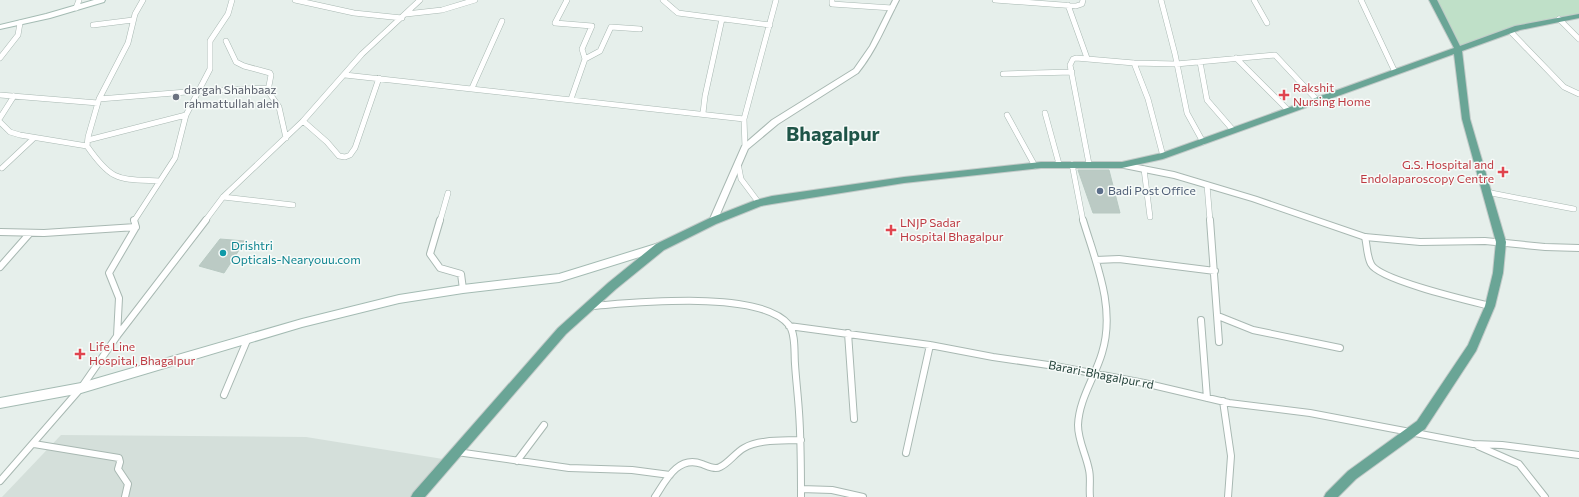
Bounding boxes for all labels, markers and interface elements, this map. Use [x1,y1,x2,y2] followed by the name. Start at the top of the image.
[1293,80,1371,108] place label: Rakshit Nursing Home
[184,82,279,110] place label: dargah Shahbaaz rahmattullah aleh
[1278,89,1290,101] marker: Rakshit Nursing Home
[171,92,181,102] marker: dargah Shahbaaz rahmattullah aleh
[786,121,880,145] district label: Bhagalpur
[1360,157,1494,185] place label: G.S. Hospital and Endolaparoscopy Centre
[1497,166,1509,178] marker: G.S. Hospital and Endolaparoscopy Centre
[1108,183,1196,197] place label: Badi Post Office
[1095,186,1105,196] marker: Badi Post Office
[900,215,1004,243] place label: LNJP Sadar Hospital Bhagalpur
[885,224,897,236] marker: LNJP Sadar Hospital Bhagalpur
[231,238,361,266] place label: Drishtri Opticals-Nearyouu.com
[218,248,228,258] marker: Drishtri Opticals-Nearyouu.com
[89,339,195,367] place label: Life Line Hospital, Bhagalpur
[74,348,86,360] marker: Life Line Hospital, Bhagalpur
[1047,357,1155,391] street label: Barari-Bhagalpur rd

